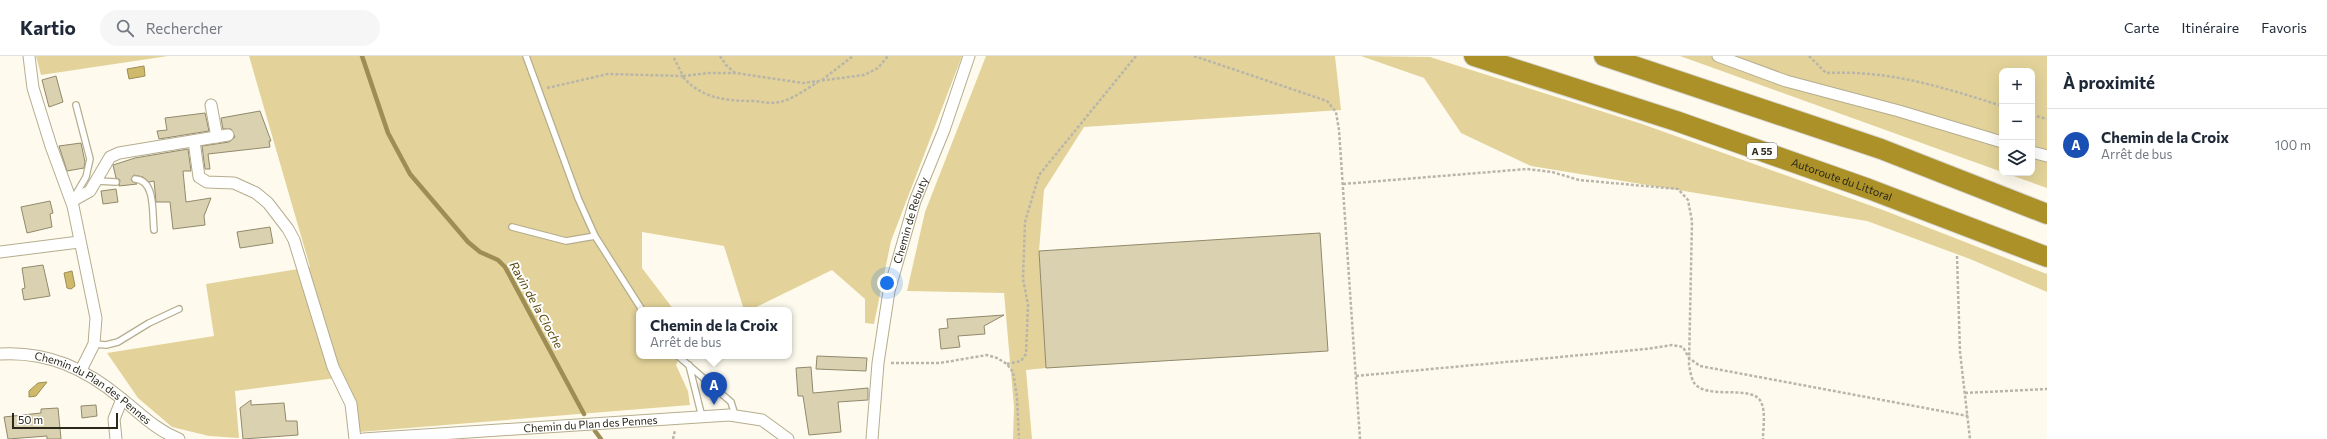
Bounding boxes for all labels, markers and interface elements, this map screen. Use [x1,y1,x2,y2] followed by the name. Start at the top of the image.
[100,10,380,46] search box
[20,16,76,39] text: Kartio
[114,17,136,39] icon: search
[146,19,223,37] text: Rechercher
[2124,19,2159,36] text: Carte
[2181,19,2239,36] text: Itinéraire
[2261,19,2307,36] text: Favoris
[1999,68,2035,176] map controls
[1999,68,2035,104] button: +
[2063,72,2155,93] text: À proximité
[1999,104,2035,140] button: −
[2101,128,2229,146] text: Chemin de la Croix
[2071,137,2081,153] text: A
[2275,137,2311,153] text: 100 m
[1999,140,2035,176] button: layers
[1747,143,1777,159] road number: A 55
[2101,146,2172,162] text: Arrêt de bus
[1790,155,1894,203] street label: Autoroute du Littoral
[890,174,930,265] street label: Chemin de Rebuty
[507,259,567,351] water label: Ravin de la Cloche
[877,273,897,293] your location
[636,307,792,359] popup
[650,316,778,334] text: Chemin de la Croix
[650,334,721,350] text: Arrêt de bus
[34,349,154,426] street label: Chemin du Plan des Pennes
[701,372,727,405] pin: A
[12,411,118,430] scale bar
[18,413,43,426] text: 50 m
[523,413,658,434] street label: Chemin du Plan des Pennes

